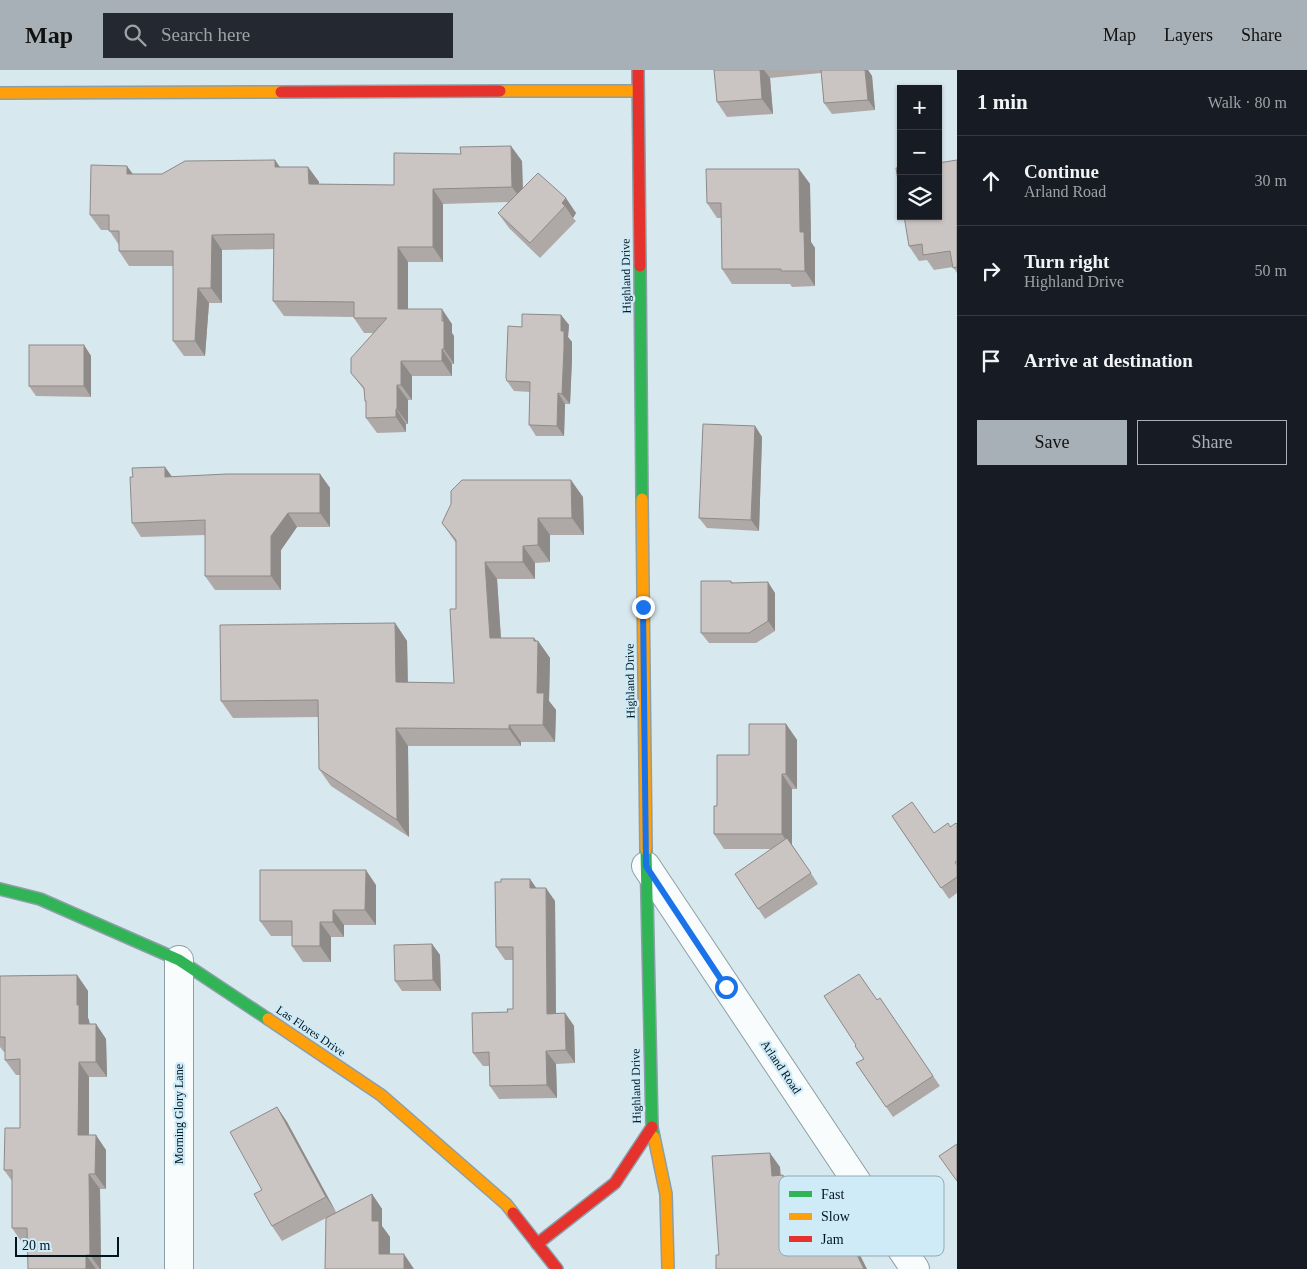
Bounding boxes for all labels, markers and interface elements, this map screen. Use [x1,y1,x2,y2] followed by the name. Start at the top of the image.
[103,13,453,58] search box
[121,21,149,49] icon: search
[25,22,73,48] text: Map
[161,24,250,45] text: Search here
[1103,25,1136,45] text: Map
[1164,25,1213,45] text: Layers
[1241,25,1282,45] text: Share
[897,85,942,220] map controls
[897,85,942,130] button: +
[977,90,1028,114] text: 1 min
[1208,94,1287,111] text: Walk · 80 m
[897,130,942,175] button: −
[1024,161,1099,182] text: Continue
[977,167,1005,195] icon: ahead
[1255,172,1287,189] text: 30 m
[897,175,942,220] button: layers
[1024,183,1106,200] text: Arland Road
[618,238,634,314] street label: Highland Drive
[1024,251,1109,272] text: Turn right
[977,257,1005,285] icon: right
[1255,262,1287,279] text: 50 m
[1024,273,1124,290] text: Highland Drive
[977,347,1005,375] icon: arrive
[1024,350,1193,371] text: Arrive at destination
[977,420,1127,465] button: Save
[1137,420,1287,465] button: Share
[632,596,655,619] route end
[622,643,638,719] street label: Highland Drive
[715,976,738,999] route start
[274,1003,348,1059] street label: Las Flores Drive
[758,1038,804,1096] street label: Arland Road
[628,1048,644,1124] street label: Highland Drive
[172,1064,186,1164] street label: Morning Glory Lane
[779,1176,944,1256] legend
[821,1187,844,1202] text: Fast
[821,1209,851,1224] text: Slow
[821,1232,844,1247] text: Jam
[15,1234,119,1257] scale bar
[22,1238,50,1253] text: 20 m

